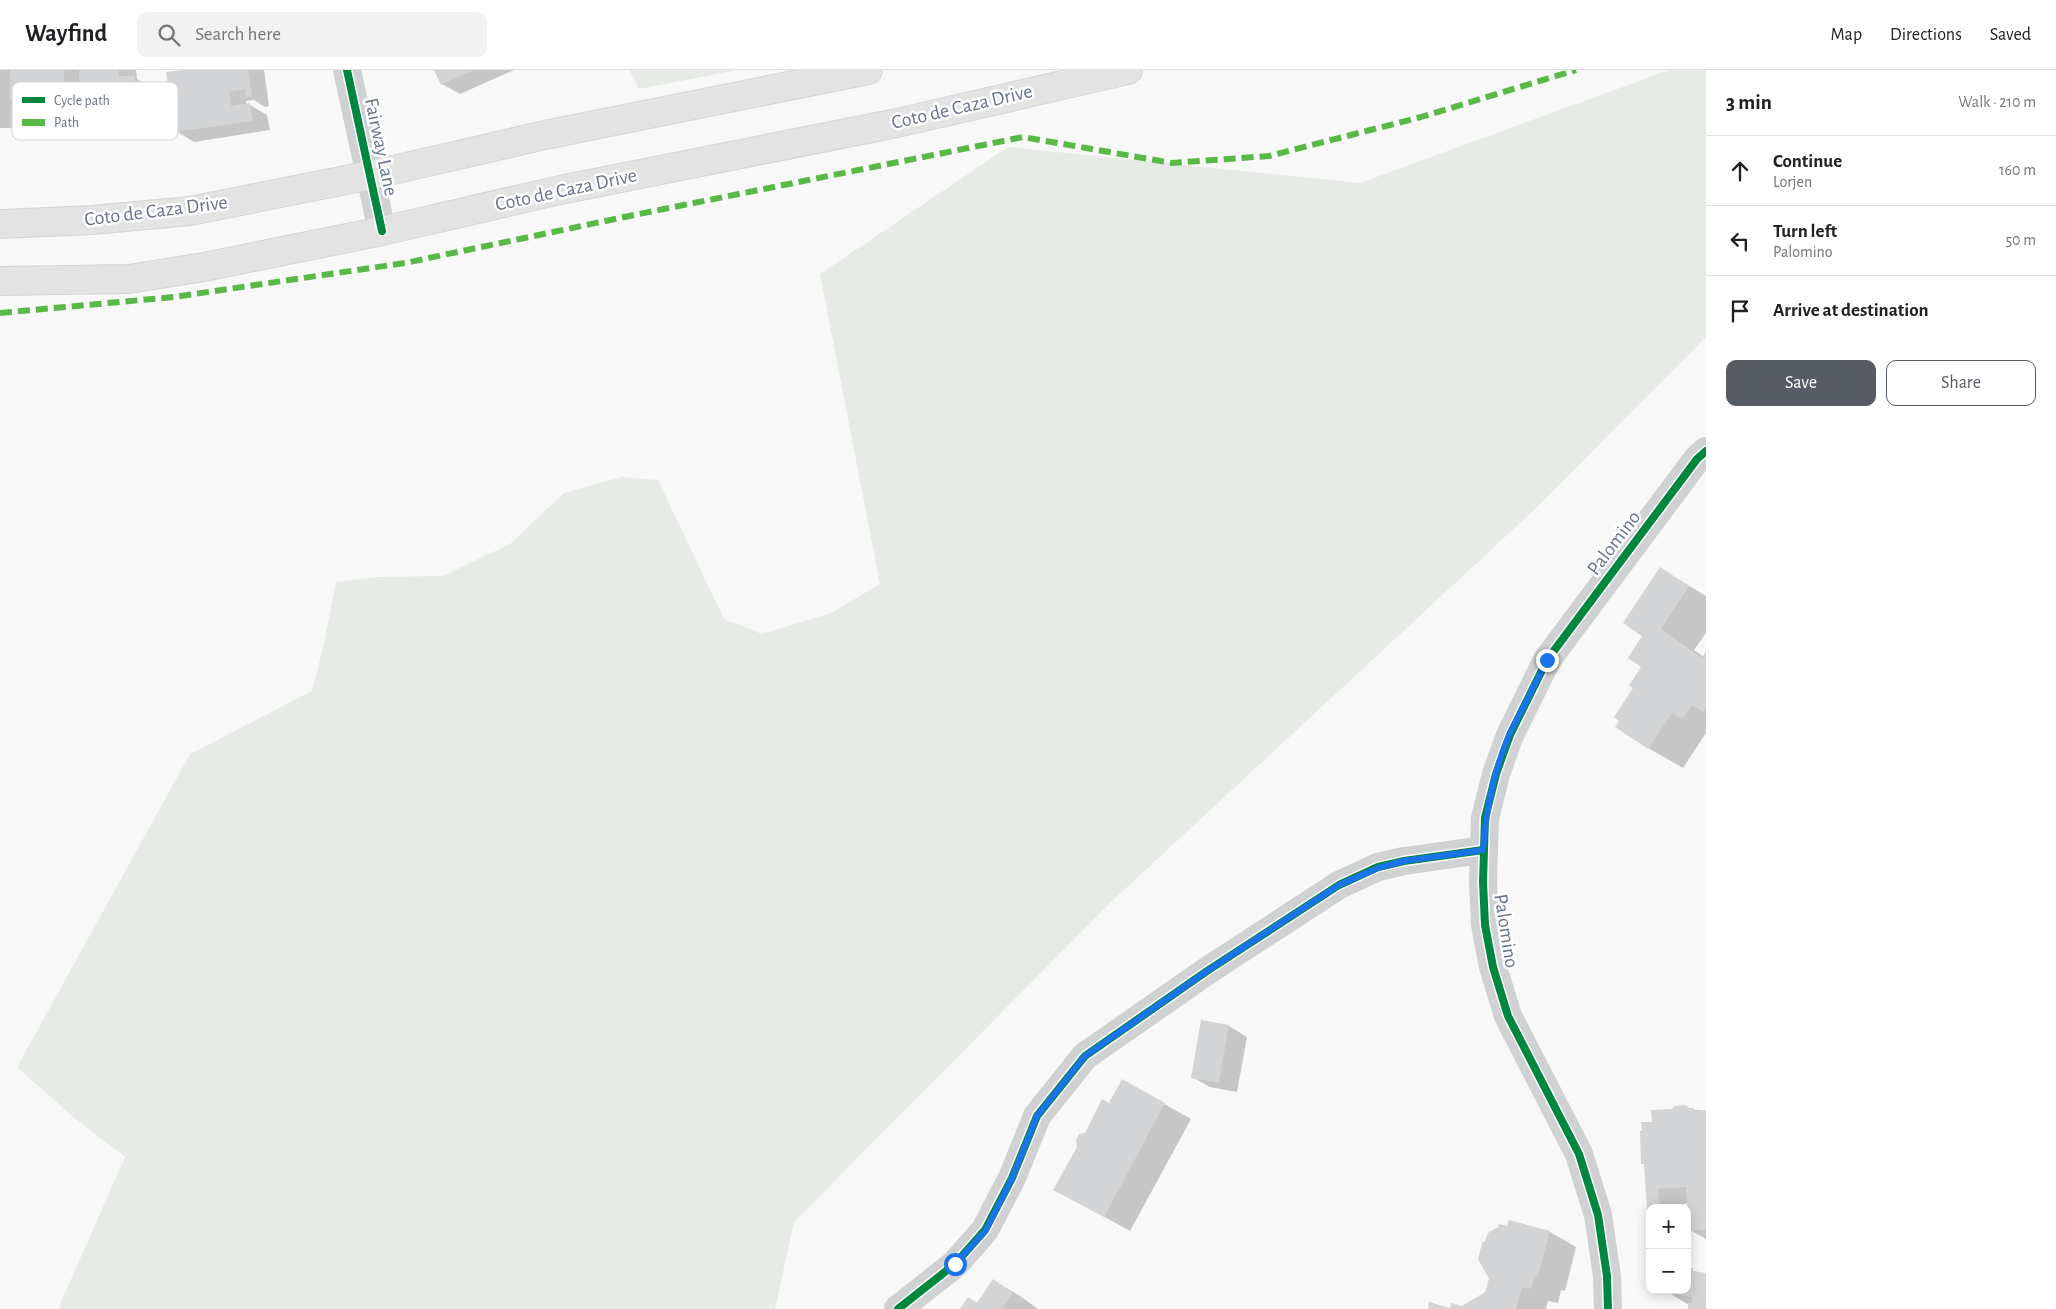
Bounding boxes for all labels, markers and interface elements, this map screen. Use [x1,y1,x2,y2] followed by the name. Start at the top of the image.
[137,12,487,57] search box
[155,21,183,49] icon: search
[25,22,107,46] text: Wayfind
[195,25,281,44] text: Search here
[1831,26,1862,44] text: Map
[1890,26,1962,44] text: Directions
[1990,26,2031,44] text: Saved
[890,81,1034,133] street label: Coto de Caza Drive
[12,82,178,140] legend
[1726,92,1772,113] text: 3 min
[54,94,110,108] text: Cycle path
[1958,94,2036,110] text: Walk · 210 m
[361,96,401,198] street label: Fairway Lane
[54,116,79,130] text: Path
[1773,152,1842,171] text: Continue
[1726,157,1754,185] icon: ahead
[1999,162,2036,178] text: 160 m
[494,165,638,215] street label: Coto de Caza Drive
[1773,174,1812,190] text: Lorjen
[83,192,229,230] street label: Coto de Caza Drive
[1773,222,1837,241] text: Turn left
[1726,227,1754,255] icon: left
[2005,232,2036,248] text: 50 m
[1773,244,1833,260] text: Palomino
[1726,297,1754,325] icon: arrive
[1773,301,1929,320] text: Arrive at destination
[1726,360,1876,406] button: Save
[1886,360,2036,406] button: Share
[1584,507,1644,579] street label: Palomino
[1536,649,1559,672] route end
[1490,893,1522,969] street label: Palomino
[1646,1204,1691,1294] map controls
[1646,1204,1691,1249] button: +
[1646,1249,1691,1294] button: −
[944,1253,967,1276] route start

